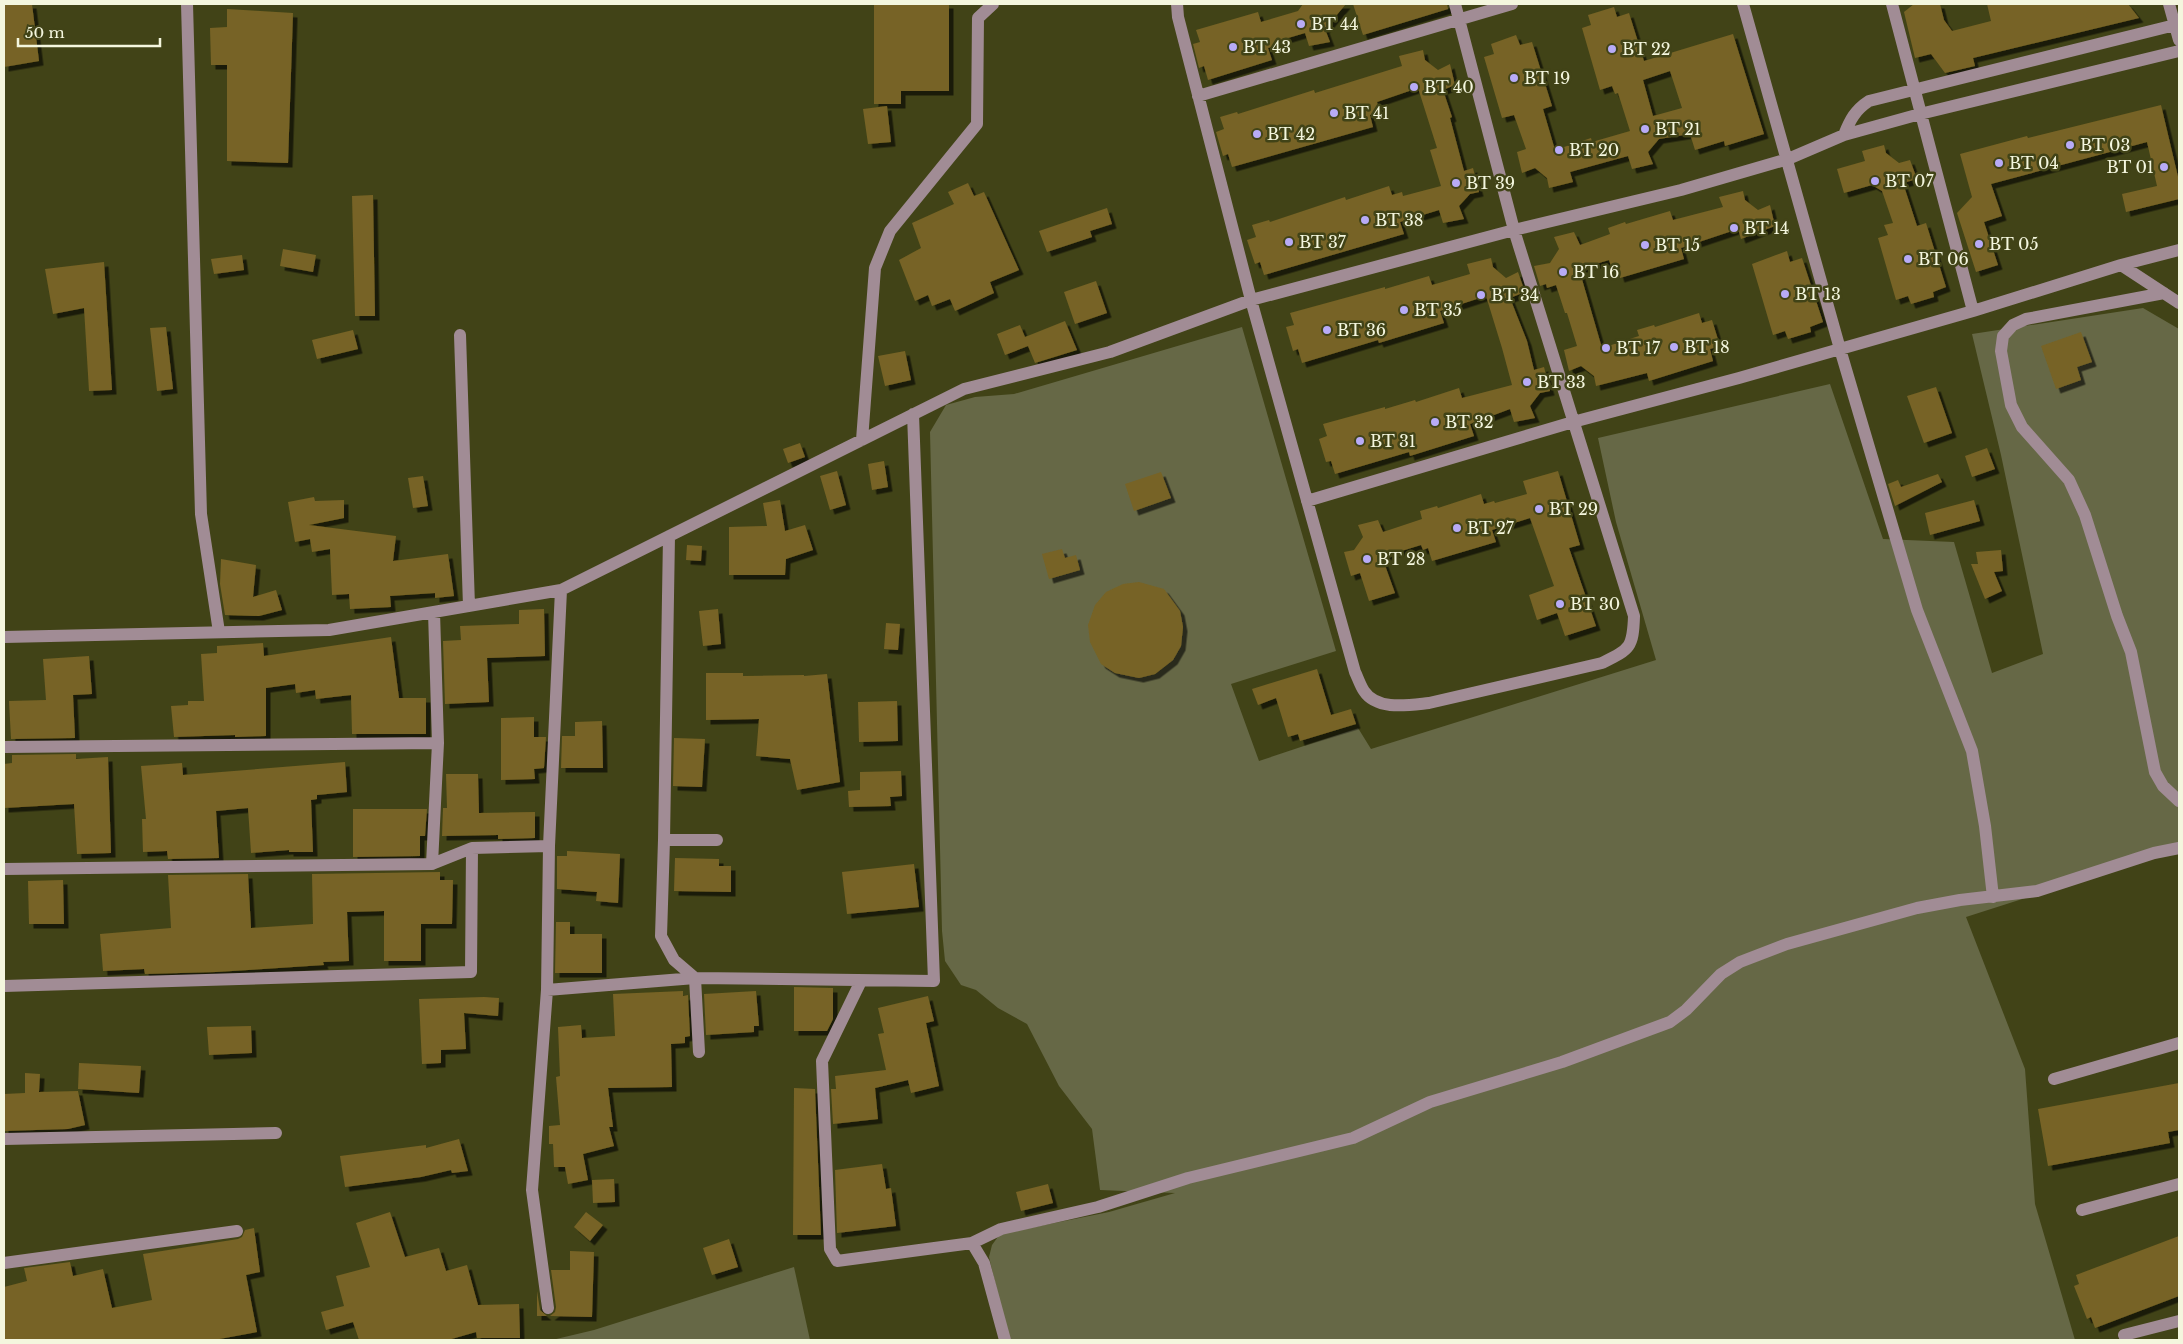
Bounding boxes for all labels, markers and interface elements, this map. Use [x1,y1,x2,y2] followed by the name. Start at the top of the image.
[1311,14,1359,34] place label: BT 44
[18,15,160,47] scale bar
[1295,18,1307,30] marker: BT 44
[25,23,65,42] text: 50 m
[1243,37,1291,57] place label: BT 43
[1622,39,1671,59] place label: BT 22
[1227,41,1239,53] marker: BT 43
[1606,43,1618,55] marker: BT 22
[1524,68,1570,88] place label: BT 19
[1508,72,1520,84] marker: BT 19
[1424,77,1474,97] place label: BT 40
[1408,81,1420,93] marker: BT 40
[1344,103,1389,123] place label: BT 41
[1328,107,1340,119] marker: BT 41
[1655,119,1701,139] place label: BT 21
[1639,123,1651,135] marker: BT 21
[1267,124,1315,144] place label: BT 42
[1251,128,1263,140] marker: BT 42
[2080,135,2130,155] place label: BT 03
[2064,139,2076,151] marker: BT 03
[1569,140,1619,160] place label: BT 20
[1553,144,1565,156] marker: BT 20
[2009,153,2059,173] place label: BT 04
[1993,157,2005,169] marker: BT 04
[2106,157,2154,177] place label: BT 01
[2158,161,2170,173] marker: BT 01
[1885,171,1934,191] place label: BT 07
[1466,173,1515,193] place label: BT 39
[1869,175,1881,187] marker: BT 07
[1450,177,1462,189] marker: BT 39
[1375,210,1424,230] place label: BT 38
[1359,214,1371,226] marker: BT 38
[1744,218,1789,238] place label: BT 14
[1728,222,1740,234] marker: BT 14
[1299,232,1347,252] place label: BT 37
[1989,234,2039,254] place label: BT 05
[1655,235,1700,255] place label: BT 15
[1283,236,1295,248] marker: BT 37
[1973,238,1985,250] marker: BT 05
[1639,239,1651,251] marker: BT 15
[1918,249,1969,269] place label: BT 06
[1902,253,1914,265] marker: BT 06
[1573,262,1619,282] place label: BT 16
[1557,266,1569,278] marker: BT 16
[1795,284,1841,304] place label: BT 13
[1491,285,1539,305] place label: BT 34
[1779,288,1791,300] marker: BT 13
[1475,289,1487,301] marker: BT 34
[1414,300,1462,320] place label: BT 35
[1398,304,1410,316] marker: BT 35
[1337,320,1386,340] place label: BT 36
[1321,324,1333,336] marker: BT 36
[1684,337,1730,357] place label: BT 18
[1616,338,1661,358] place label: BT 17
[1668,341,1680,353] marker: BT 18
[1600,342,1612,354] marker: BT 17
[1537,372,1586,392] place label: BT 33
[1521,376,1533,388] marker: BT 33
[1445,412,1494,432] place label: BT 32
[1429,416,1441,428] marker: BT 32
[1370,431,1416,451] place label: BT 31
[1354,435,1366,447] marker: BT 31
[1549,499,1598,519] place label: BT 29
[1533,503,1545,515] marker: BT 29
[1467,518,1515,538] place label: BT 27
[1451,522,1463,534] marker: BT 27
[1377,549,1426,569] place label: BT 28
[1361,553,1373,565] marker: BT 28
[1570,594,1620,614] place label: BT 30
[1554,598,1566,610] marker: BT 30

